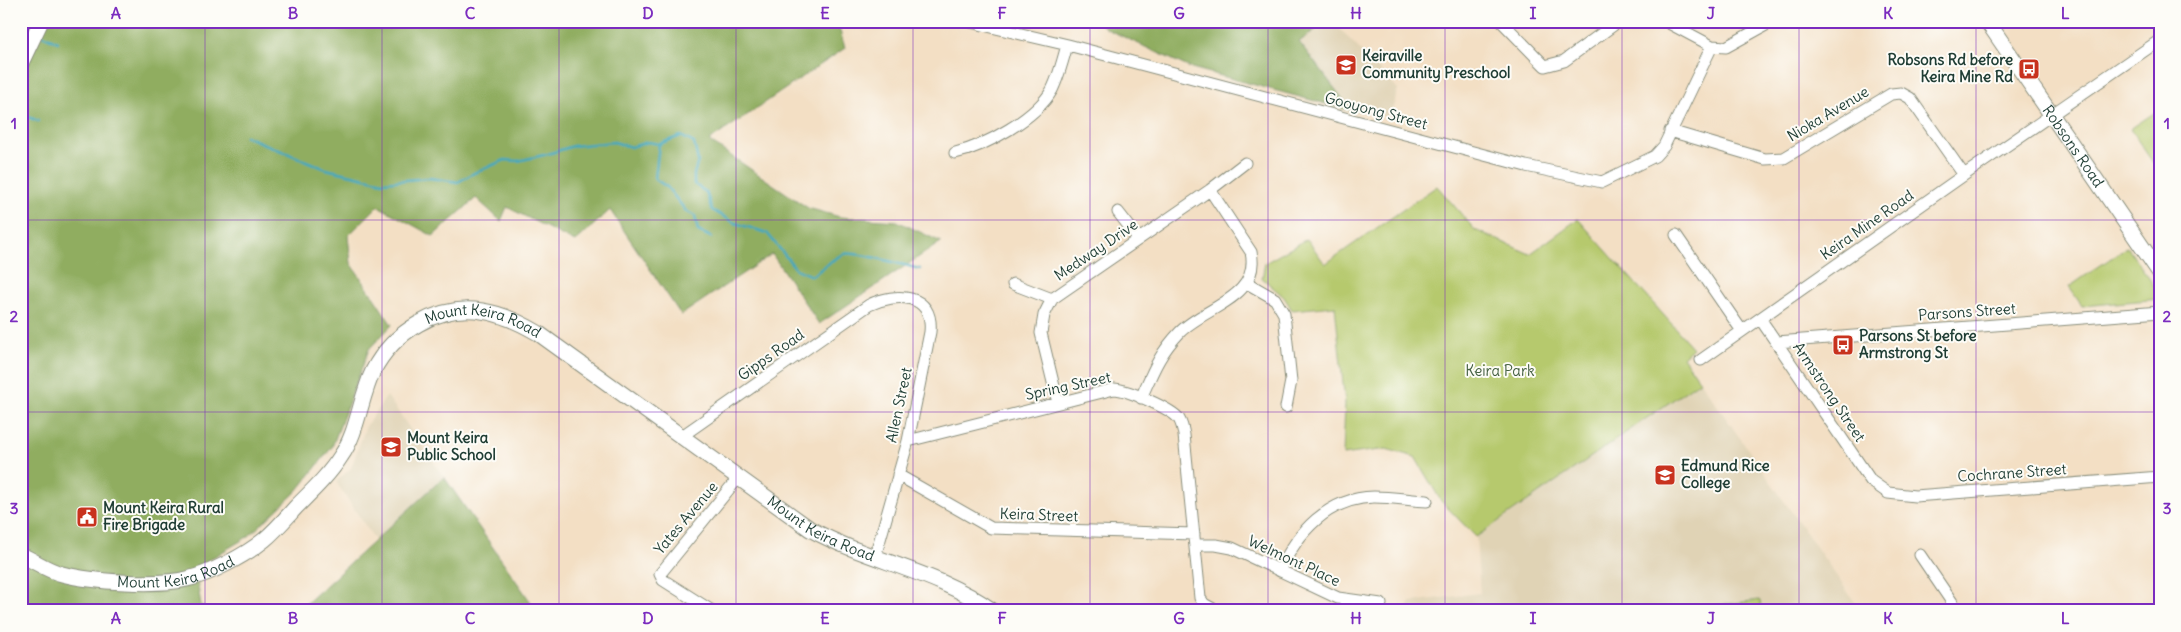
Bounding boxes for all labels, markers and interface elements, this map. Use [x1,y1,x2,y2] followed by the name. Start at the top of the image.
[111,3,121,23] text: A
[288,3,299,23] text: B
[465,3,476,23] text: C
[642,3,654,23] text: D
[820,3,830,23] text: E
[997,3,1007,23] text: F
[1173,3,1185,23] text: G
[1350,3,1362,23] text: H
[1530,3,1537,23] text: I
[1707,3,1716,23] text: J
[1883,3,1893,23] text: K
[2061,3,2070,23] text: L
[1362,46,1510,83] place label: Keiraville Community Preschool
[1887,50,2013,86] place label: Robsons Rd before Keira Mine Rd
[1334,53,1358,77] school or university icon: Keiraville Community Preschool
[2017,57,2041,81] bus stop icon: Robsons Rd before Keira Mine Rd
[1783,82,1872,145] street label: Nioka Avenue
[1323,88,1429,133] street label: Gooyong Street
[2039,101,2108,191] street label: Robsons Road
[11,113,17,133] text: 1
[2164,113,2170,133] text: 1
[1816,185,1917,264] street label: Keira Mine Road
[1050,215,1141,285] street label: Medway Drive
[1918,299,2016,324] street label: Parsons Street
[422,300,545,342] street label: Mount Keira Road
[10,306,19,326] text: 2
[2163,306,2172,326] text: 2
[734,325,808,384] street label: Gipps Road
[1859,326,1977,363] place label: Parsons St before Armstrong St
[1831,333,1855,357] bus stop icon: Parsons St before Armstrong St
[1789,338,1870,445] street label: Armstrong Street
[1465,361,1535,380] park label: Keira Park
[881,365,916,444] street label: Allen Street
[1023,367,1112,404] street label: Spring Street
[407,428,496,464] place label: Mount Keira Public School
[379,435,403,459] school or university icon: Mount Keira Public School
[1681,456,1770,493] place label: Edmund Rice College
[1957,459,2067,486] street label: Cochrane Street
[1653,463,1677,487] school or university icon: Edmund Rice College
[650,477,722,558] street label: Yates Avenue
[764,491,877,565] street label: Mount Keira Road
[9,498,19,518] text: 3
[103,498,224,535] place label: Mount Keira Rural Fire Brigade
[2162,498,2172,518] text: 3
[999,504,1079,525] street label: Keira Street
[75,505,99,529] public building icon: Mount Keira Rural Fire Brigade
[1245,531,1343,590] street label: Welmont Place
[117,551,238,592] street label: Mount Keira Road
[111,608,121,628] text: A
[288,608,299,628] text: B
[465,608,476,628] text: C
[642,608,654,628] text: D
[820,608,830,628] text: E
[997,608,1007,628] text: F
[1173,608,1185,628] text: G
[1350,608,1362,628] text: H
[1530,608,1537,628] text: I
[1707,608,1716,628] text: J
[1883,608,1893,628] text: K
[2061,608,2070,628] text: L

